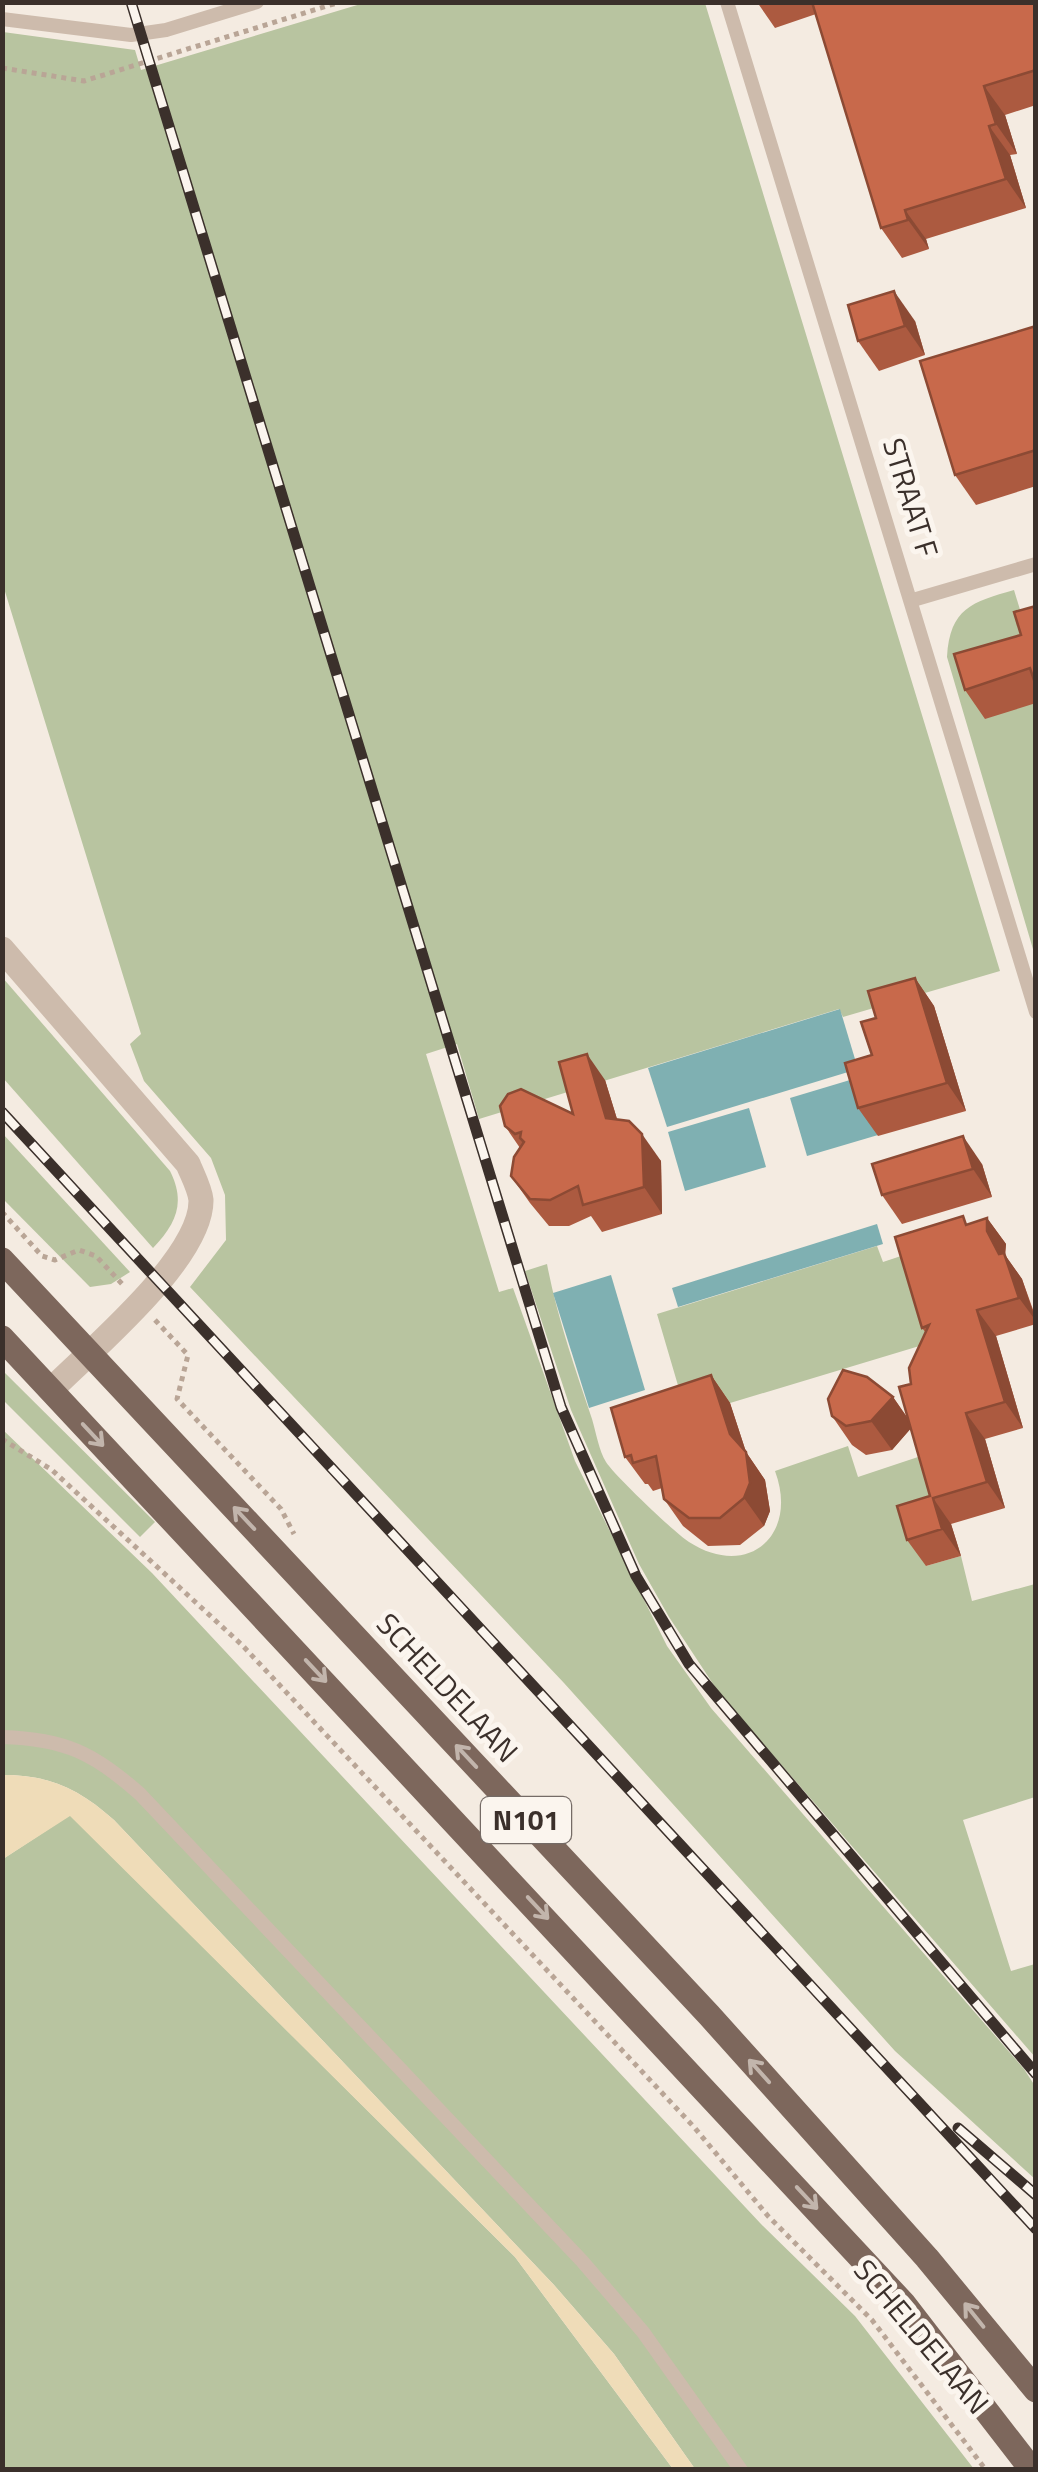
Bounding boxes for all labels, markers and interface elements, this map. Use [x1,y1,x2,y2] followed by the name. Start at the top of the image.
[871,432,951,563] street label: STRAAT F
[81,1422,105,1446] one-way arrow
[232,1507,256,1531] one-way arrow
[366,1602,529,1773] street label: SCHELDELAAN
[304,1659,328,1683] one-way arrow
[455,1744,478,1769] one-way arrow
[481,1797,571,1843] road number: N101
[526,1896,550,1920] one-way arrow
[748,2059,771,2084] one-way arrow
[795,2185,818,2210] one-way arrow
[843,2249,1000,2424] street label: SCHELDELAAN
[963,2302,985,2328] one-way arrow

